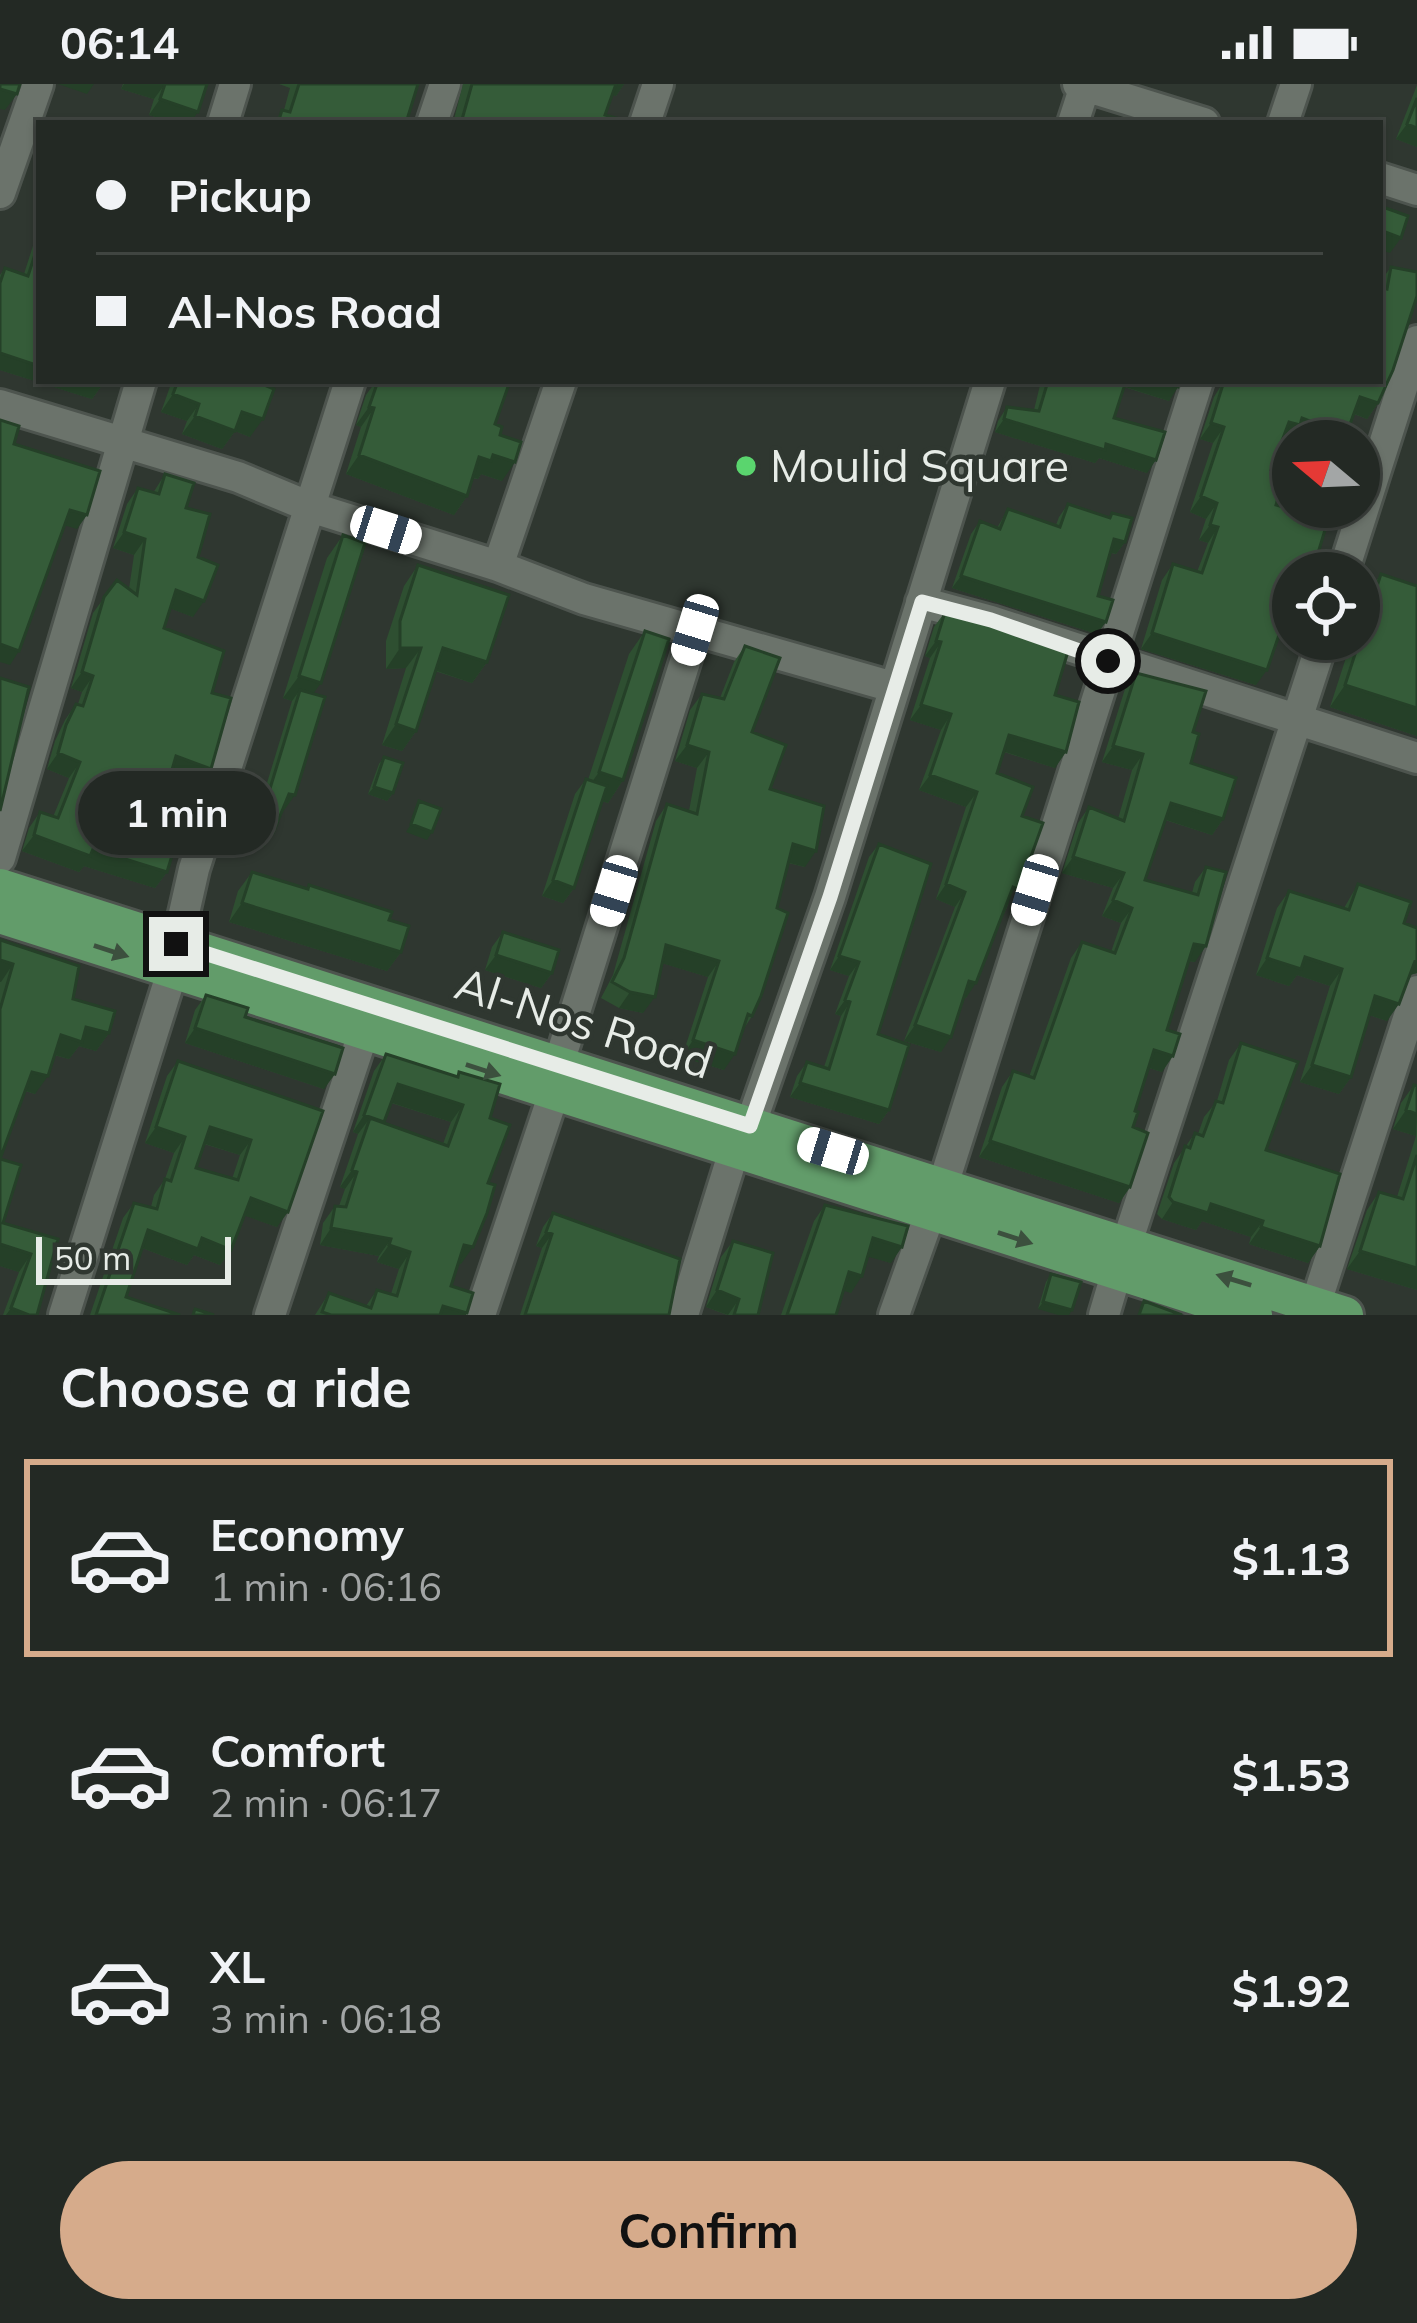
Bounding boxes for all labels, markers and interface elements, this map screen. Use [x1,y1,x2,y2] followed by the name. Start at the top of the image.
[60,14,179,70] text: 06:14
[168,167,312,223] text: Pickup
[168,283,442,339] text: Al-Nos Road
[1272,420,1380,528] north arrow
[1272,420,1380,660] map controls
[770,437,1069,493] place label: Moulid Square
[733,453,759,479] marker: Moulid Square
[346,502,426,558] car
[1272,552,1380,660] button: locate
[667,590,723,670] car
[1081,634,1135,688] route start
[77,770,275,854] callout: 1 min
[126,788,228,837] text: 1 min
[1007,850,1063,930] car
[586,851,642,931] car
[149,917,203,971] route end
[93,943,130,962] one-way arrow
[449,954,720,1090] street label: Al-Nos Road
[465,1062,501,1080] one-way arrow
[793,1123,873,1179] car
[997,1230,1034,1249] one-way arrow
[36,1231,231,1284] scale bar
[54,1237,131,1278] text: 50 m
[1215,1270,1252,1288] one-way arrow
[60,1353,412,1421] text: Choose a ride
[66,1504,174,1612] icon: car
[210,1506,404,1562] text: Economy
[1232,1530,1351,1586] text: $1.13
[210,1562,442,1611] text: 1 min · 06:16
[66,1720,174,1828] icon: car
[210,1722,385,1778] text: Comfort
[1232,1746,1351,1802] text: $1.53
[210,1778,442,1827] text: 2 min · 06:17
[66,1936,174,2044] icon: car
[210,1938,265,1994] text: XL
[1232,1962,1351,2018] text: $1.92
[210,1994,442,2043] text: 3 min · 06:18
[60,2161,1357,2299] button: Confirm

